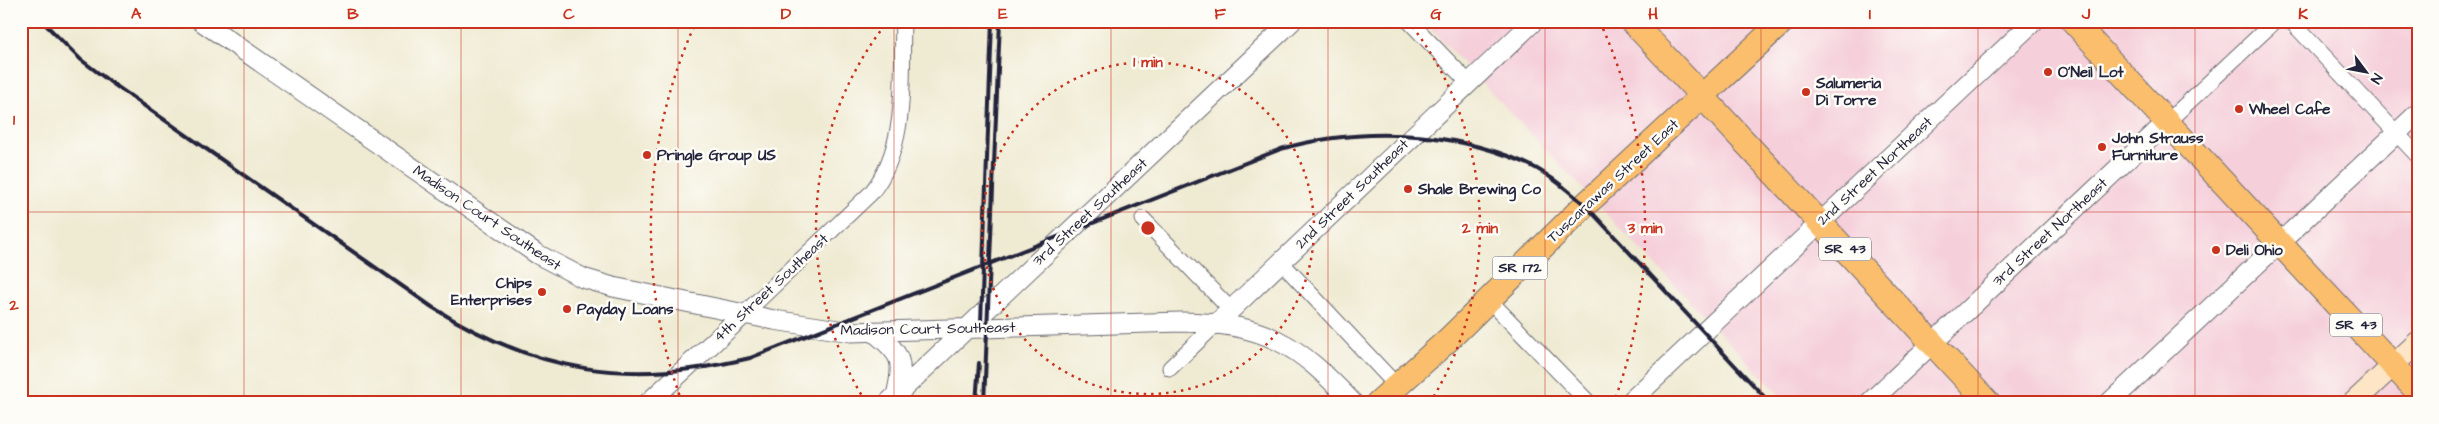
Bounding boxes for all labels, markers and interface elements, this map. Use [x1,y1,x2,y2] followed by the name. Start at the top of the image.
[131,3,142,25] text: A
[347,3,359,25] text: B
[563,3,575,25] text: C
[781,3,792,25] text: D
[998,3,1008,25] text: E
[1214,3,1226,25] text: F
[1430,3,1442,25] text: G
[1648,3,1658,25] text: H
[1869,3,1871,25] text: I
[2081,3,2091,25] text: J
[2298,3,2308,25] text: K
[2342,48,2392,98] north arrow
[1133,52,1163,73] text: 1 min
[2058,62,2124,83] place label: O'Neil Lot
[2042,66,2054,78] marker: O'Neil Lot
[2365,69,2387,88] text: N
[1815,73,1882,111] place label: Salumeria Di Torre
[1800,86,1812,98] marker: Salumeria Di Torre
[2248,99,2330,120] place label: Wheel Cafe
[2233,103,2245,115] marker: Wheel Cafe
[13,109,16,131] text: 1
[1813,112,1937,230] street label: 2nd Street Northeast
[1543,114,1683,248] street label: Tuscarawas Street East
[2111,128,2204,166] place label: John Strauss Furniture
[1291,134,1413,254] street label: 2nd Street Southeast
[2096,141,2108,153] marker: John Strauss Furniture
[657,145,776,168] place label: Pringle Group US
[641,149,653,161] marker: Pringle Group US
[1028,153,1152,271] street label: 3rd Street Southeast
[409,160,565,276] street label: Madison Court Southeast
[1988,173,2112,291] street label: 3rd Street Northeast
[1417,179,1541,202] place label: Shale Brewing Co
[1402,183,1414,195] marker: Shale Brewing Co
[1461,218,1499,239] text: 2 min
[1626,218,1663,239] text: 3 min
[1139,219,1157,237] centre of rings
[709,229,833,347] street label: 4th Street Southeast
[1819,238,1871,260] road number: SR 43
[2226,240,2283,261] place label: Deli Ohio
[2210,244,2222,256] marker: Deli Ohio
[1492,256,1548,280] road number: SR 172
[451,273,532,311] place label: Chips Enterprises
[536,286,548,298] marker: Chips Enterprises
[8,294,19,316] text: 2
[577,299,674,321] place label: Payday Loans
[561,303,573,315] marker: Payday Loans
[2330,314,2382,336] road number: SR 43
[840,317,1016,341] street label: Madison Court Southeast

